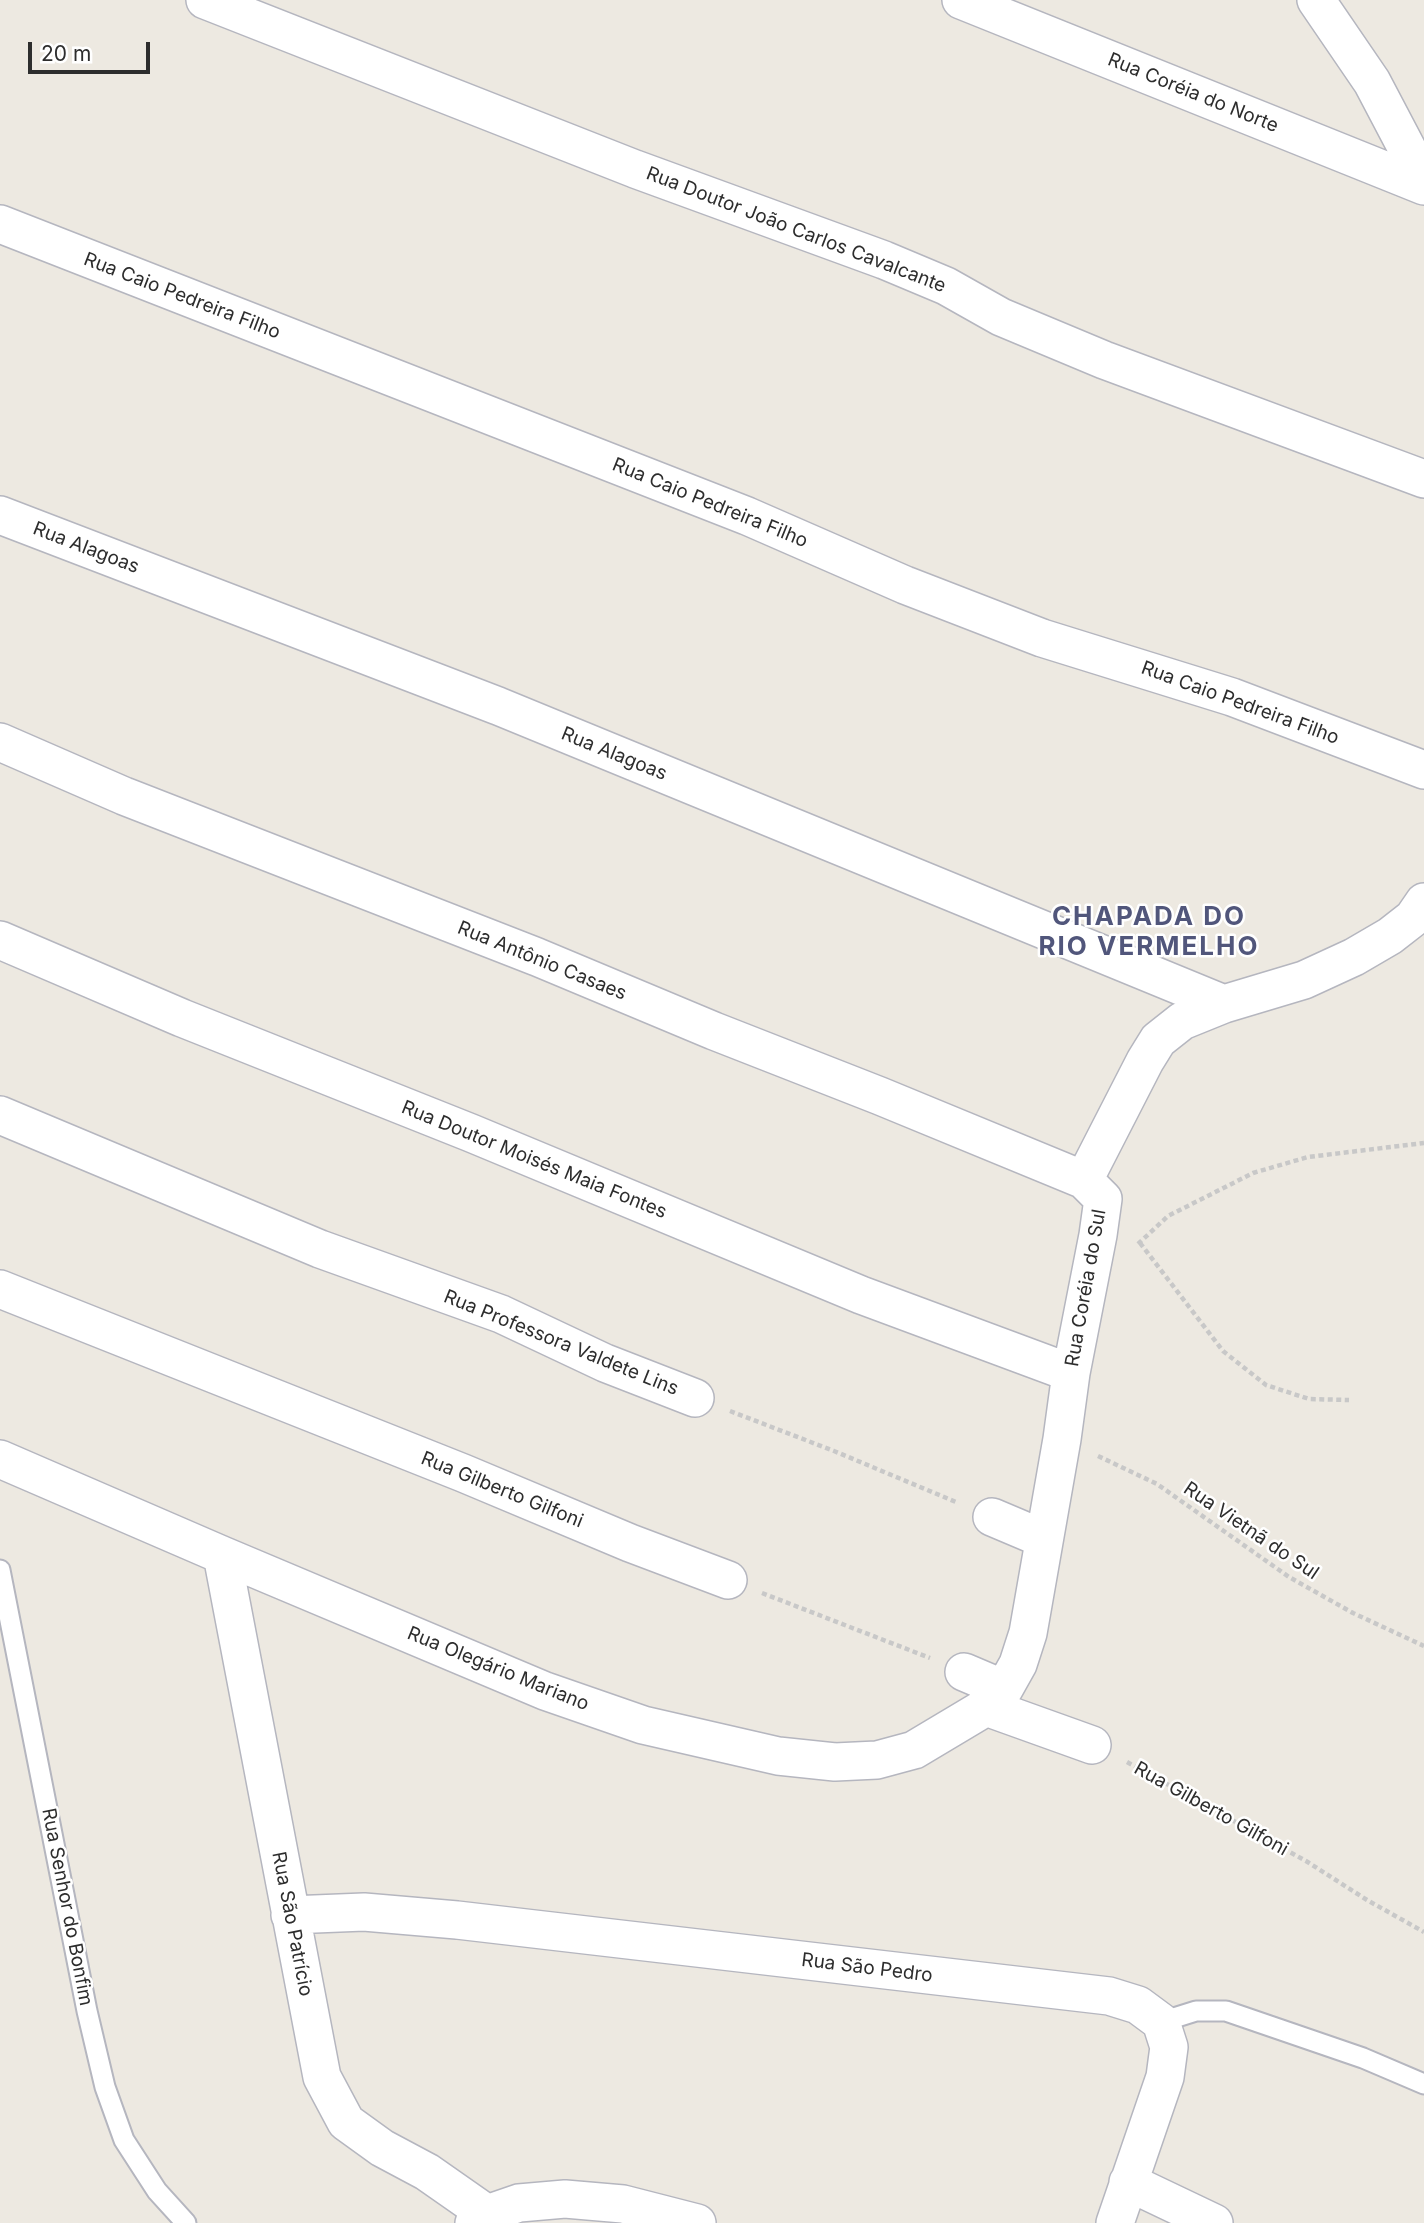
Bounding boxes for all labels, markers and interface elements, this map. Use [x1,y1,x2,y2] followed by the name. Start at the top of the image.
[32,28,154,72] scale bar
[41,41,91,66] text: 20 m
[1104,48,1282,138] street label: Rua Coréia do Norte
[643,162,949,298] street label: Rua Doutor João Carlos Cavalcante
[80,248,284,344] street label: Rua Caio Pedreira Filho
[609,453,811,553] street label: Rua Caio Pedreira Filho
[30,517,142,579] street label: Rua Alagoas
[1138,657,1342,749] street label: Rua Caio Pedreira Filho
[558,722,670,786] street label: Rua Alagoas
[1040,901,1258,962] district label: CHAPADA DO RIO VERMELHO
[454,917,630,1005] street label: Rua Antônio Casaes
[398,1096,670,1224] street label: Rua Doutor Moisés Maia Fontes
[1061,1207,1111,1369] street label: Rua Coréia do Sul
[440,1285,682,1401] street label: Rua Professora Valdete Lins
[418,1447,586,1533] street label: Rua Gilberto Gilfoni
[1179,1477,1323,1585] street label: Rua Vietnã do Sul
[404,1622,592,1716] street label: Rua Olegário Mariano
[1130,1757,1292,1861] street label: Rua Gilberto Gilfoni
[37,1806,97,2008] street label: Rua Senhor do Bonfim
[267,1850,317,1998] street label: Rua São Patrício
[800,1949,934,1987] street label: Rua São Pedro

